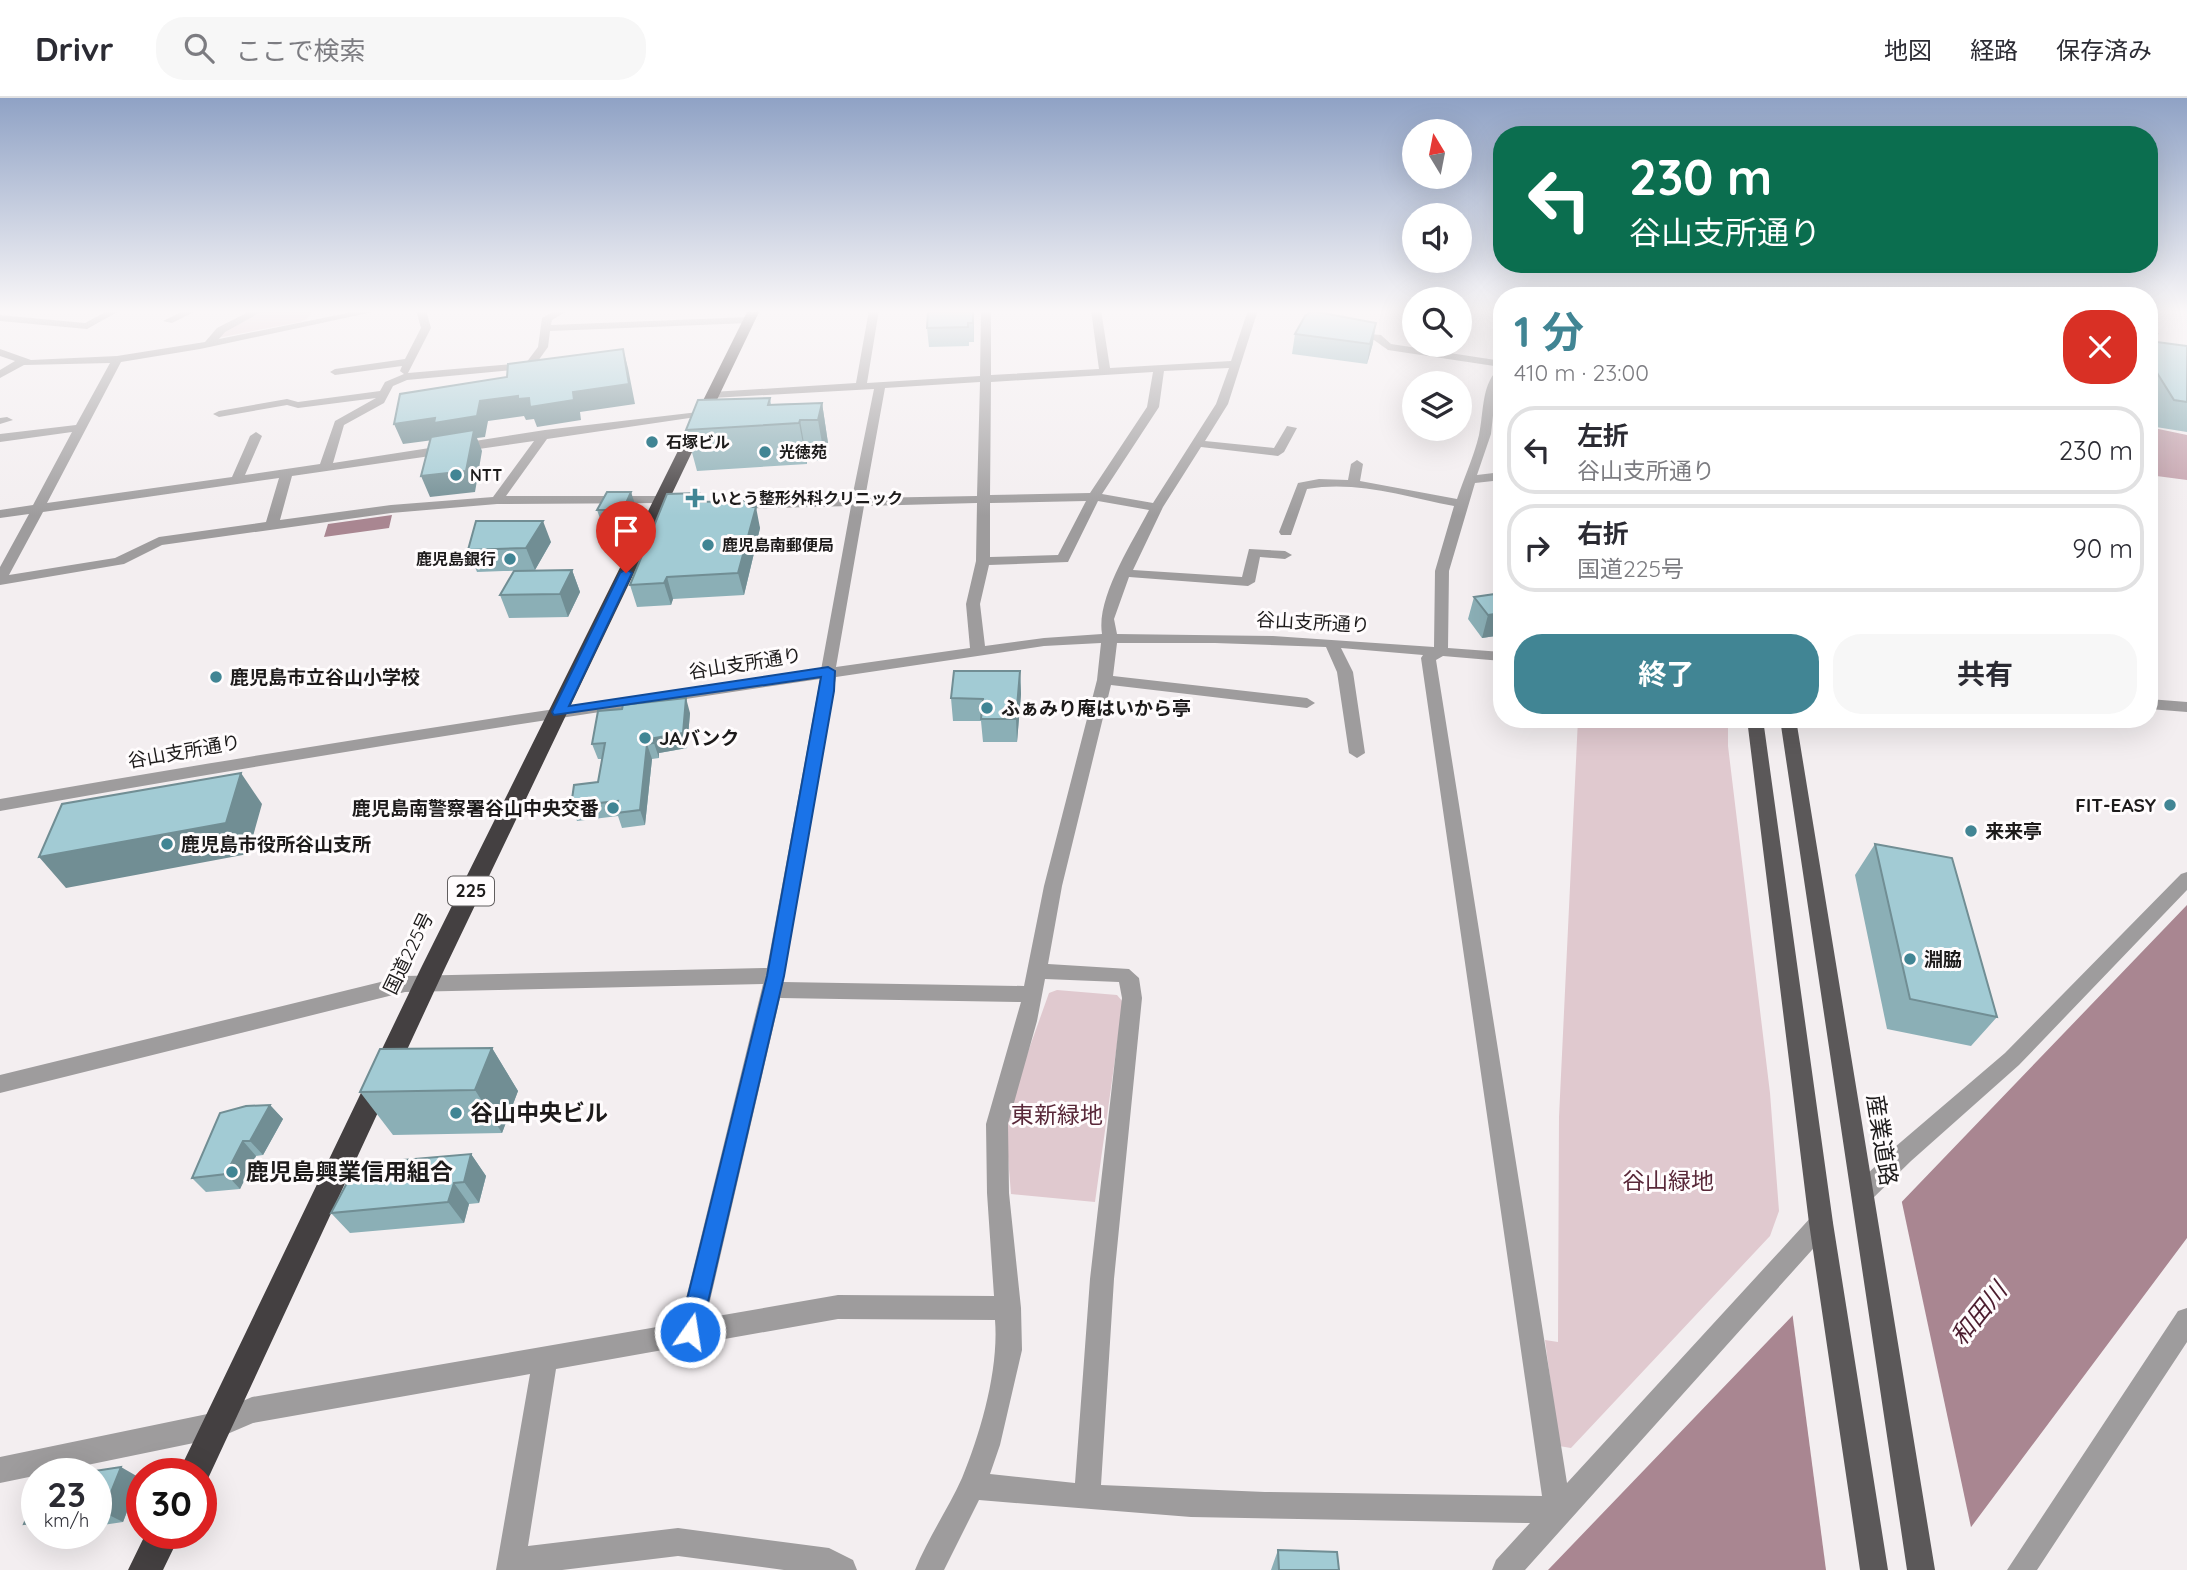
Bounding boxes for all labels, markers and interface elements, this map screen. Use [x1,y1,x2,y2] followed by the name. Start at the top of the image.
[156,17,646,80] search box
[35,28,114,69] text: Drivr
[180,29,218,67] icon: search
[236,34,366,67] text: ここで検索
[1884,35,1932,65] text: 地図
[1970,35,2018,65] text: 経路
[2056,35,2152,65] text: 保存済み
[1402,119,1472,189] north arrow
[1402,119,1472,441] map controls
[1629,146,1772,207] text: 230 m
[1514,154,1605,245] icon: left
[1402,203,1472,273] button: sound
[1629,212,1821,252] text: 谷山支所通り
[1402,287,1472,357] button: search
[1514,305,1584,358] text: 1 分
[2063,310,2137,384] button: close
[1514,358,1649,387] text: 410 m · 23:00
[1402,371,1472,441] button: layers
[1577,419,1629,452] text: 左折
[1518,431,1556,469] icon: left
[666,432,730,452] place label: 石塚ビル
[644,434,660,450] marker: 石塚ビル
[2059,434,2133,467] text: 230 m
[779,442,827,462] place label: 光徳苑
[757,444,773,460] marker: 光徳苑
[1577,456,1715,485] text: 谷山支所通り
[470,465,502,485] place label: NTT
[448,467,464,483] marker: NTT
[685,488,705,508] marker: いとう整形外科クリニック
[711,488,903,508] place label: いとう整形外科クリニック
[596,501,656,573] pin
[607,512,645,550] icon: arrive
[1577,517,1629,550] text: 右折
[1518,529,1556,567] icon: right
[2072,532,2133,565] text: 90 m
[722,535,834,555] place label: 鹿児島南郵便局
[700,537,716,553] marker: 鹿児島南郵便局
[416,549,496,569] place label: 鹿児島銀行
[502,551,518,567] marker: 鹿児島銀行
[1577,554,1684,583] text: 国道225号
[1255,607,1371,637] street label: 谷山支所通り
[1514,634,1819,714] button: 終了
[1833,634,2137,714] button: 共有
[687,642,803,684] street label: 谷山支所通り
[230,665,420,689] place label: 鹿児島市立谷山小学校
[208,669,224,685] marker: 鹿児島市立谷山小学校
[1001,696,1191,720] place label: ふぁみり庵はいから亭
[979,700,995,716] marker: ふぁみり庵はいから亭
[659,726,739,750] place label: JAバンク
[126,729,242,773] street label: 谷山支所通り
[637,730,653,746] marker: JAバンク
[2075,793,2157,817] place label: FIT-EASY
[352,796,599,820] place label: 鹿児島南警察署谷山中央交番
[2162,797,2178,813] marker: FIT-EASY
[605,800,621,816] marker: 鹿児島南警察署谷山中央交番
[1985,819,2042,843] place label: 来来亭
[1963,823,1979,839] marker: 来来亭
[181,832,371,856] place label: 鹿児島市役所谷山支所
[159,836,175,852] marker: 鹿児島市役所谷山支所
[448,876,494,906] road number: 225
[378,908,438,998] street label: 国道225号
[1924,947,1962,971] place label: 淵脇
[1902,951,1918,967] marker: 淵脇
[1861,1092,1904,1188] street label: 産業道路
[470,1098,608,1127] place label: 谷山中央ビル
[1011,1100,1103,1129] park label: 東新緑地
[448,1105,464,1121] marker: 谷山中央ビル
[246,1157,453,1186] place label: 鹿児島興業信用組合
[224,1164,240,1180] marker: 鹿児島興業信用組合
[1622,1166,1714,1195] park label: 谷山緑地
[1944,1274,2014,1351] water label: 和田川
[653,1295,727,1369] position arrow
[126,1458,217,1549] speed limit sign: 30
[47,1472,86,1516] text: 23
[44,1509,89,1532] text: km/h

